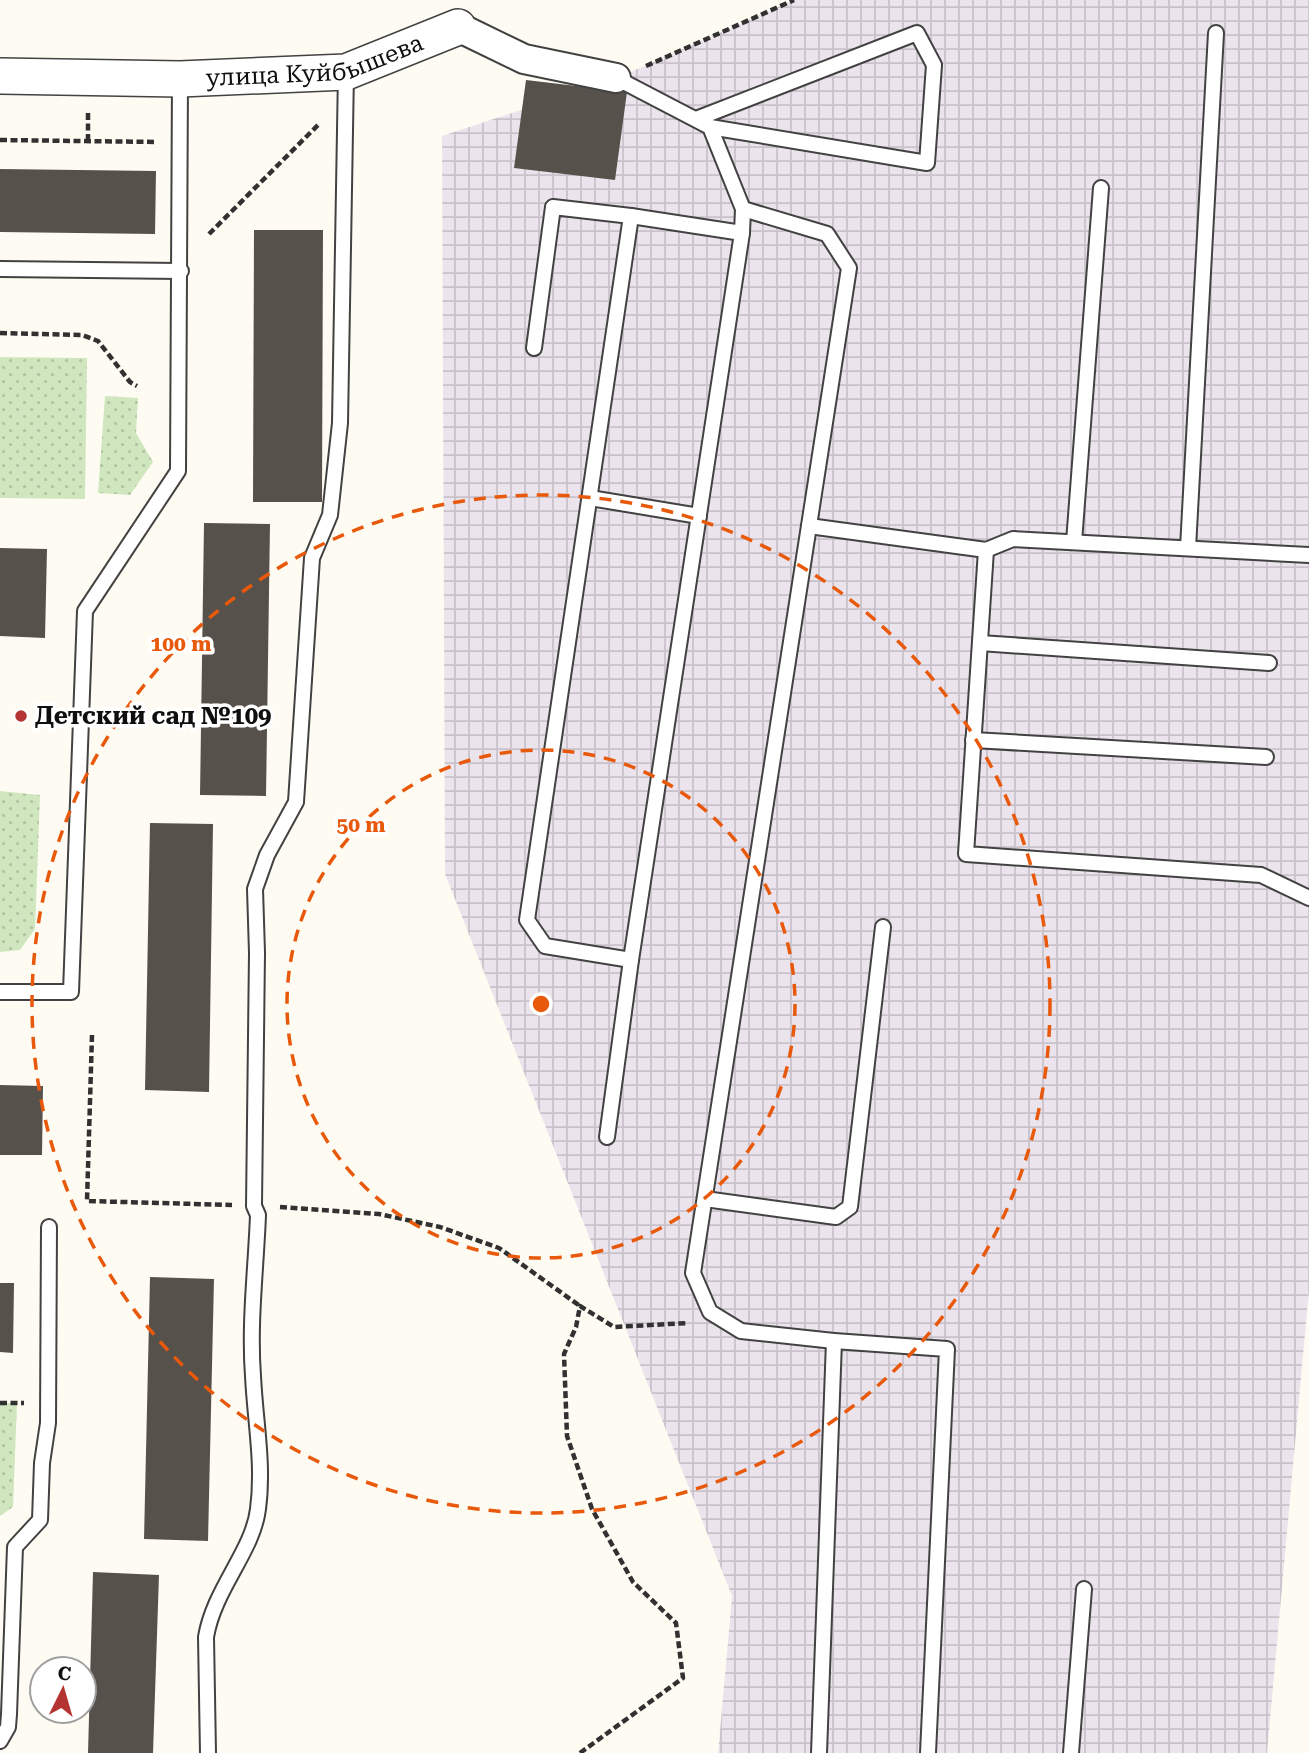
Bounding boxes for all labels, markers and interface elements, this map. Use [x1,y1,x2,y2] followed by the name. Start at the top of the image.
[205,29,427,92] street label: улица Куйбышева
[151,632,211,656] text: 100 m
[35,702,272,730] place label: Детский сад №109
[13,708,29,724] marker: Детский сад №109
[336,813,386,837] text: 50 m
[529,992,553,1016] centre of rings
[28,1655,98,1725] north arrow
[57,1662,72,1686] text: С

